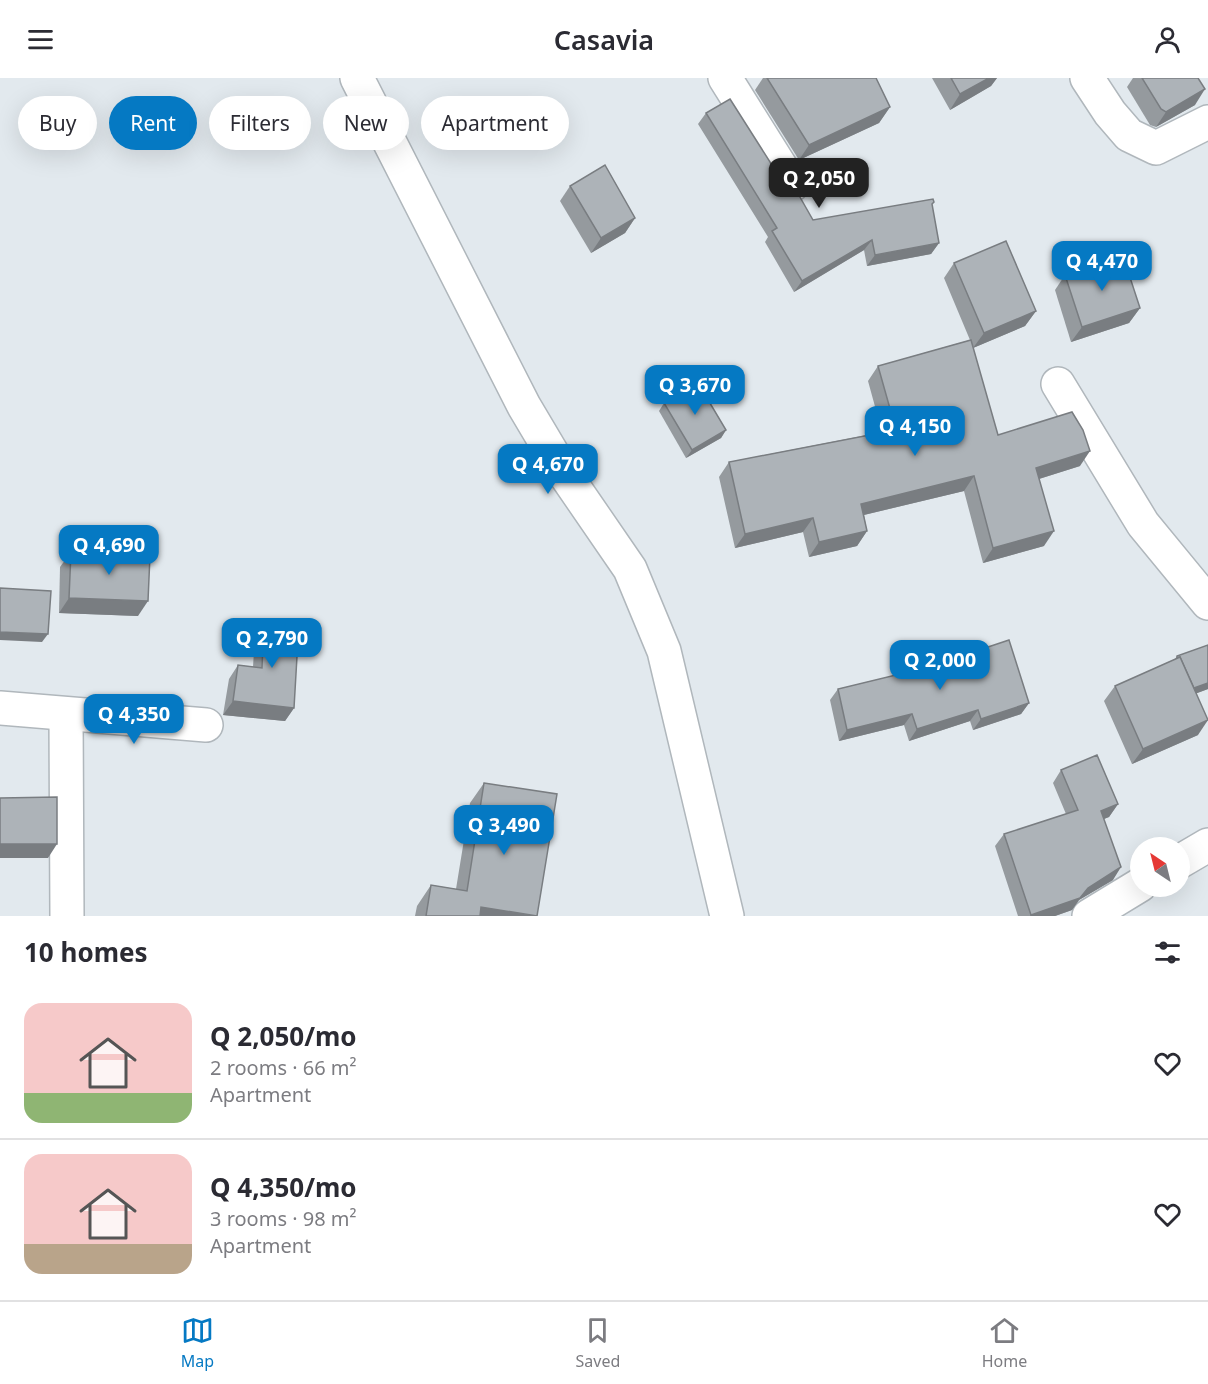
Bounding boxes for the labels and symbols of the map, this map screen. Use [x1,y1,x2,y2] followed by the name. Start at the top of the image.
[764,158,874,209] pin: Q 2,050
[1047,241,1157,292] pin: Q 4,470
[640,365,750,416] pin: Q 3,670
[860,406,970,457] pin: Q 4,150
[493,444,603,495] pin: Q 4,670
[54,525,164,576] pin: Q 4,690
[217,618,327,669] pin: Q 2,790
[885,640,995,691] pin: Q 2,000
[79,694,189,745] pin: Q 4,350
[449,805,559,856] pin: Q 3,490
[1130,837,1190,897] north arrow

